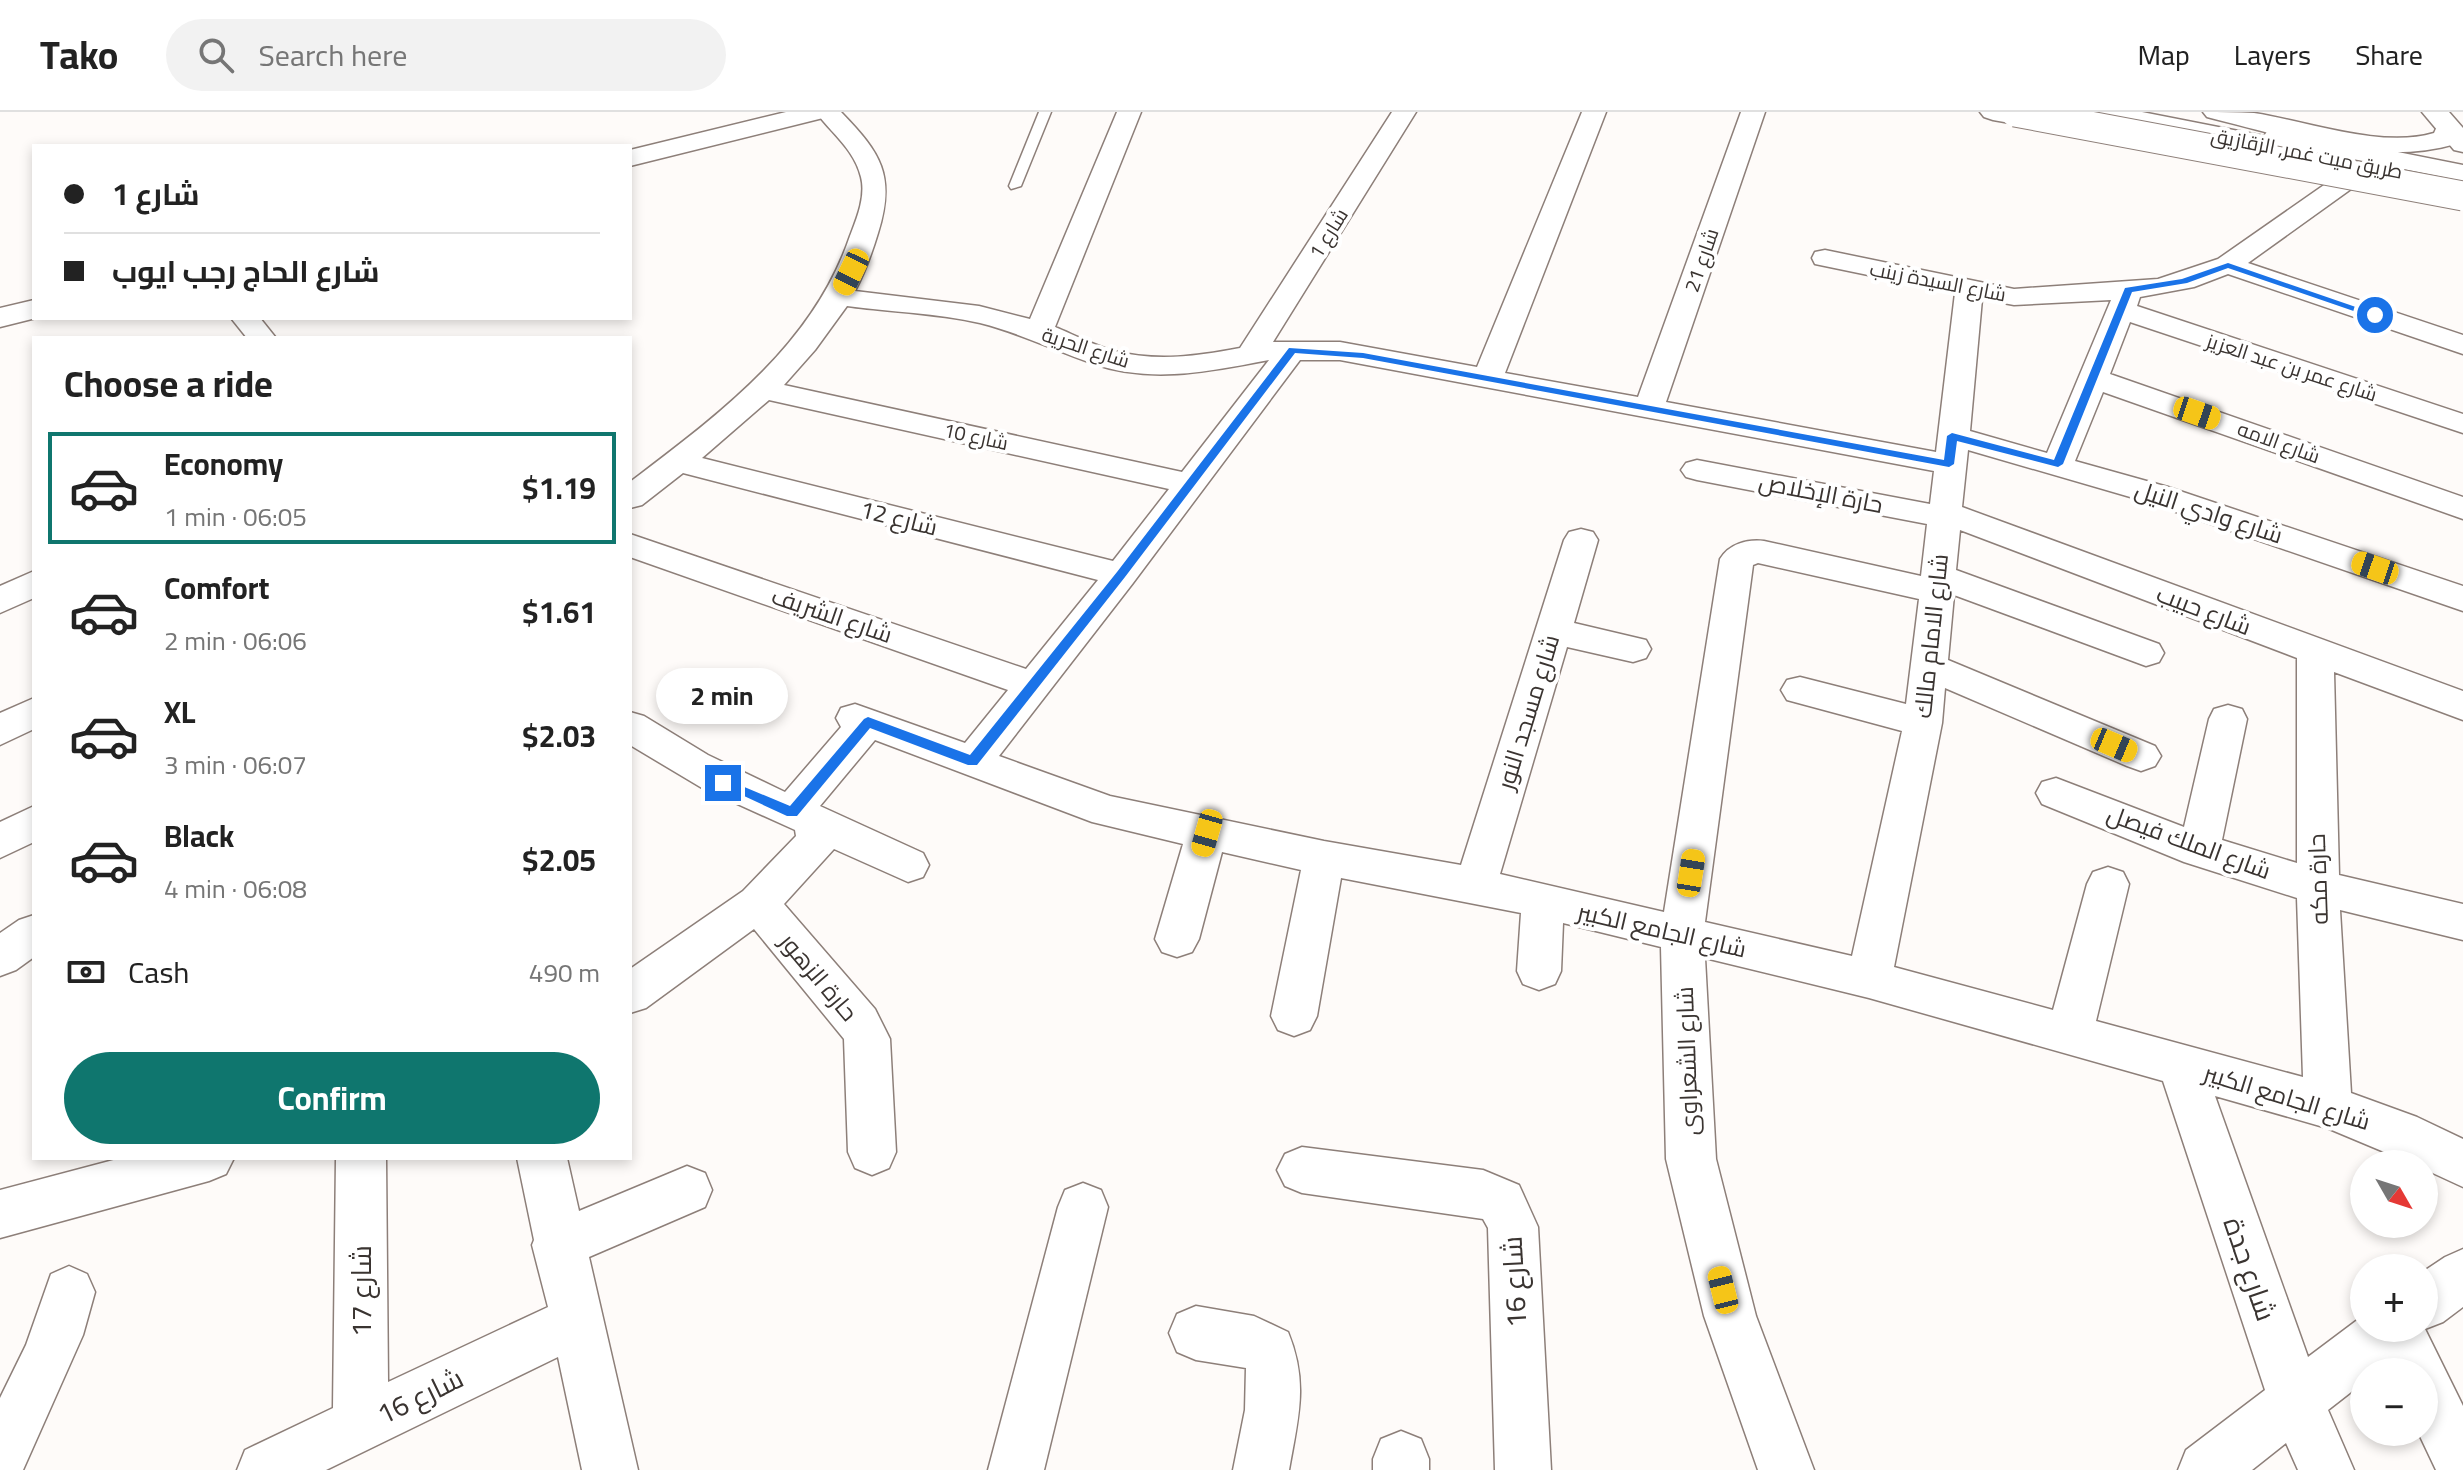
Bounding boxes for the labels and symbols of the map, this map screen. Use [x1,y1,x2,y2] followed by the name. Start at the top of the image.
[2208,116,2406,190] street label: طريق ميت غمر, الزقازيق
[1298,200,1358,266] street label: شارع 1
[1673,223,1729,297] street label: شارع 21
[830,245,872,299] car
[1867,250,2009,312] street label: شارع السيدة زينب
[2357,297,2393,333] route start
[1037,315,1135,379] street label: شارع الحرية
[2201,322,2382,412] street label: شارع عمر بن عبد العزيز
[2170,394,2224,432] car
[2232,410,2326,474] street label: شارع الامه
[940,411,1012,461] street label: شارع 10
[1755,459,1887,527] street label: حارة الإخلاص
[2129,467,2289,557] street label: شارع وادي النيل
[855,487,943,549] street label: شارع 12
[2348,549,2402,587] car
[1900,552,1962,720] street label: شارع الامام مالك
[2150,571,2258,649] street label: شارع حبيب
[765,573,899,657] street label: شارع الشريف
[1482,629,1573,797] street label: شارع مسجد النور
[657,667,789,723] callout: 2 min
[2087,725,2141,765] car
[705,765,741,801] route end
[2100,791,2278,893] street label: شارع الملك فيصل
[1189,807,1225,859] car
[2294,833,2342,925] street label: حارة مكه
[1675,847,1707,899] car
[1571,888,1751,971] street label: شارع الجامع الكبير
[767,921,870,1032] street label: حارة الزهور
[1662,986,1712,1136] street label: شارع الشعراوى
[2196,1050,2376,1144] street label: شارع الجامع الكبير
[2350,1150,2438,1238] north arrow
[2208,1210,2292,1328] street label: شارع جدة
[1486,1235,1542,1329] street label: شارع 16
[335,1245,387,1337] street label: شارع 17
[1706,1264,1740,1316] car
[367,1353,473,1439] street label: شارع 16

